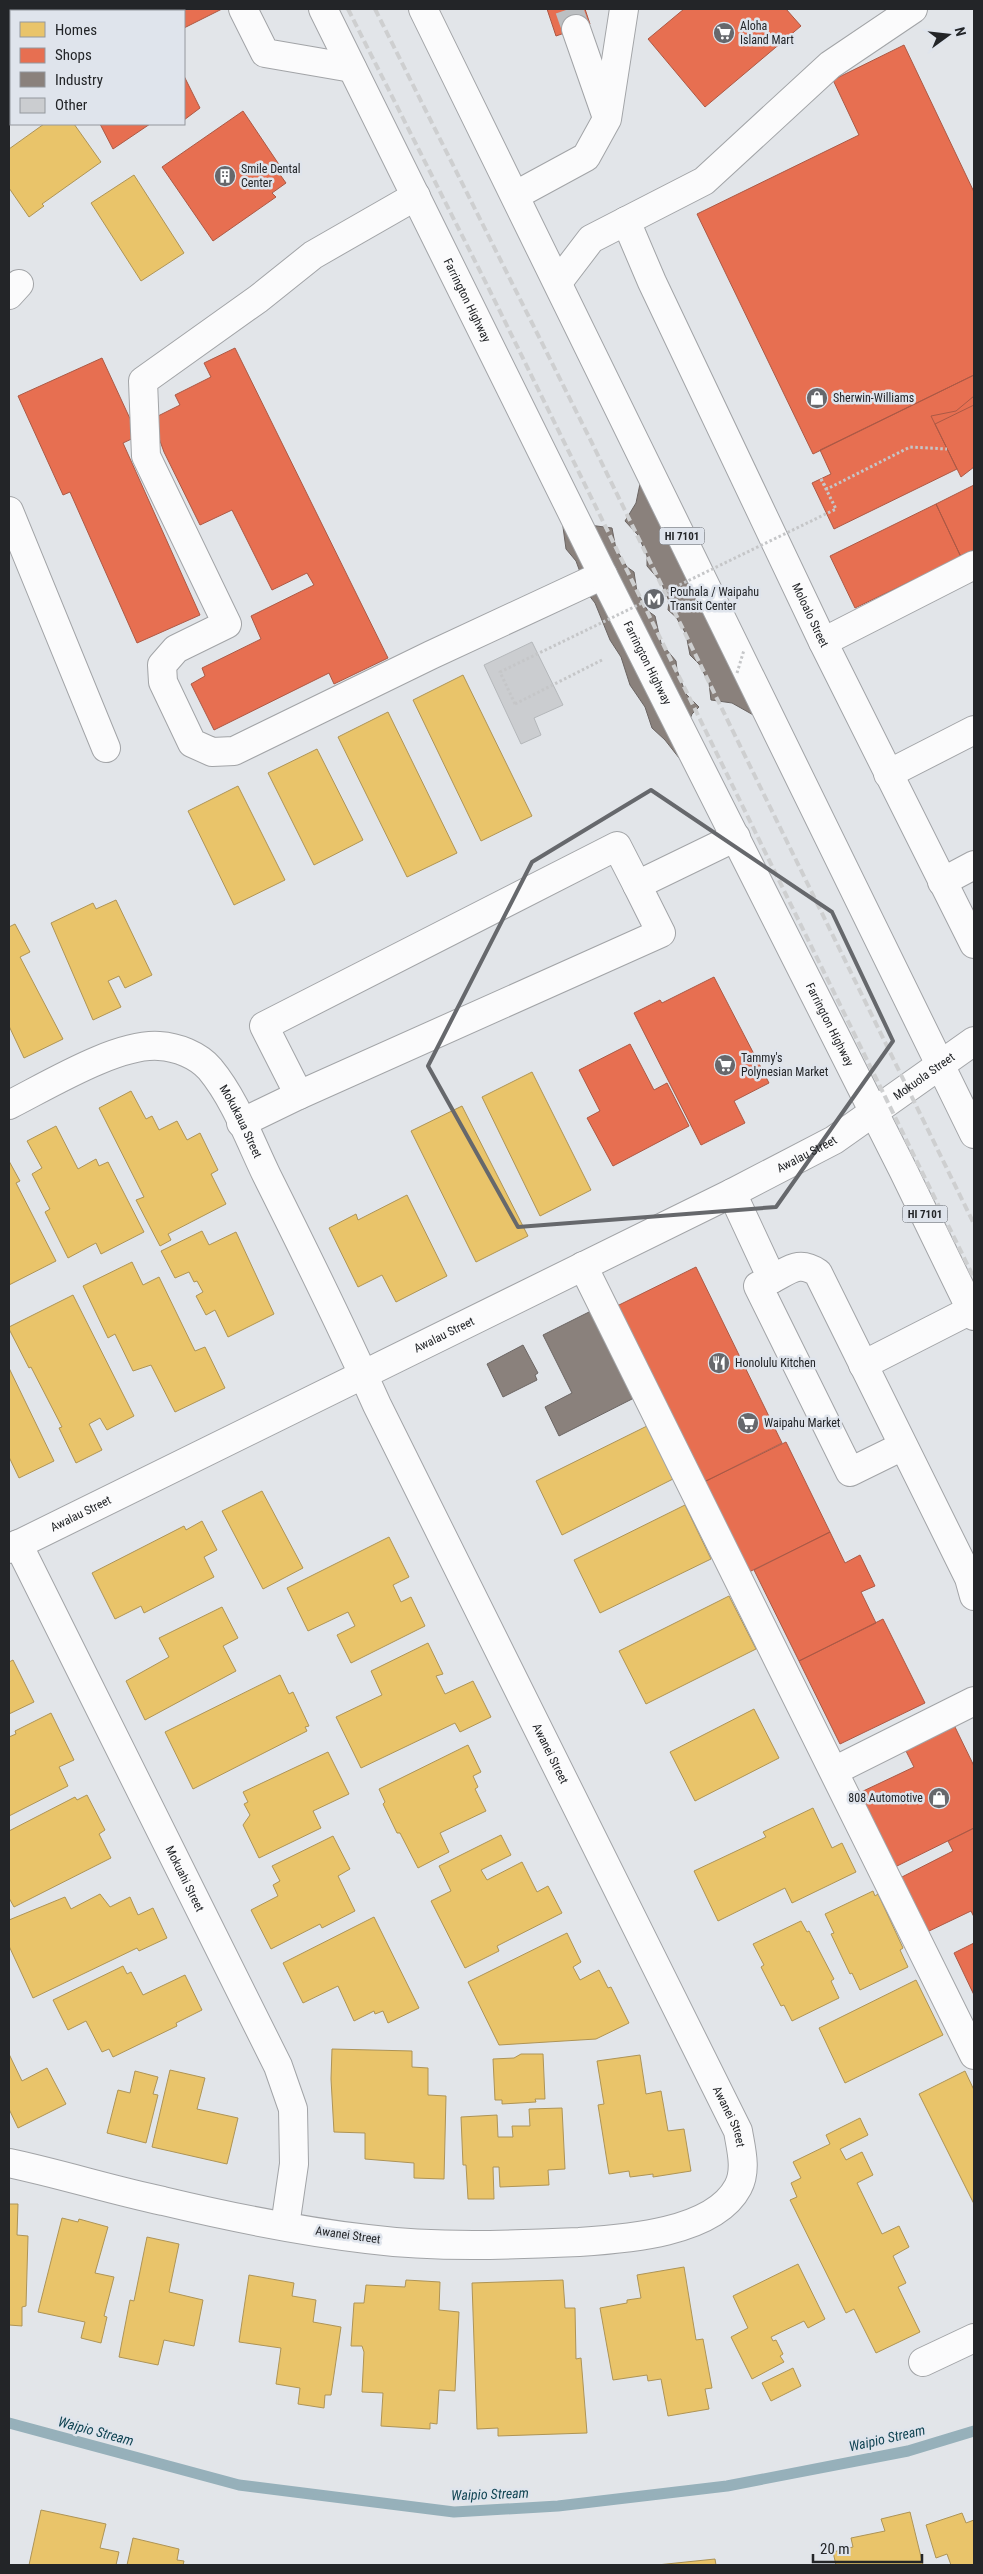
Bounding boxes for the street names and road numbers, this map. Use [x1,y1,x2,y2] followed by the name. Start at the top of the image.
[441,256,494,344] street label: Farrington Highway
[660,528,704,544] road number: HI 7101
[789,581,832,650] street label: Moloalo Street
[620,619,674,707] street label: Farrington Highway
[803,981,857,1069] street label: Farrington Highway
[891,1050,958,1103] street label: Mokuola Street
[216,1082,265,1161] street label: Mokukaua Street
[774,1133,840,1176] street label: Awalau Street
[902,1206,948,1222] road number: HI 7101
[412,1314,477,1356] street label: Awalau Street
[48,1493,114,1534] street label: Awalau Street
[530,1721,571,1786] street label: Awanei Street
[163,1844,207,1914] street label: Mokuahi Street
[710,2084,748,2149] street label: Awanei Street
[315,2224,382,2247] street label: Awanei Street

